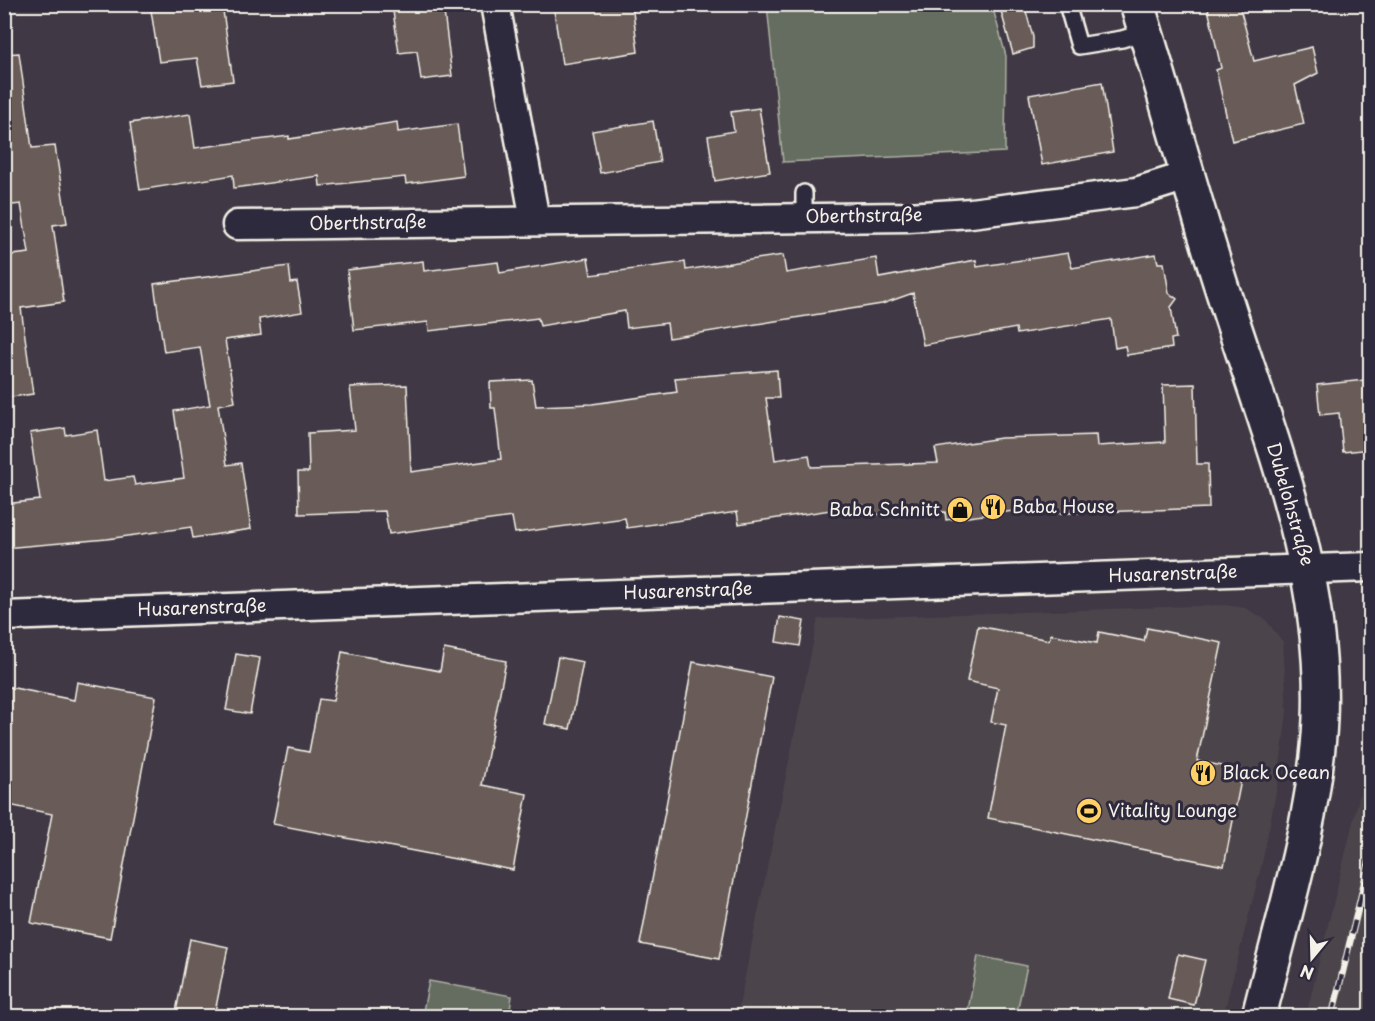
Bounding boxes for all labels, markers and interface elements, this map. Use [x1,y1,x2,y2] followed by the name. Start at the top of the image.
[805,200,923,229] street label: Oberthstraße
[309,207,427,236] street label: Oberthstraße
[1261,439,1322,569] street label: Dubelohstraße
[978,492,1008,522] restaurant icon: Baba House
[1012,492,1115,519] place label: Baba House
[829,495,940,522] place label: Baba Schnitt
[945,495,975,525] shop icon: Baba Schnitt
[1108,557,1238,588] street label: Husarenstraße
[623,574,753,605] street label: Husarenstraße
[137,591,267,622] street label: Husarenstraße
[1188,758,1218,788] restaurant icon: Black Ocean
[1222,758,1330,785] place label: Black Ocean
[1074,796,1104,826] sports icon: Vitality Lounge
[1108,796,1237,823] place label: Vitality Lounge
[1282,928,1342,988] north arrow
[1297,960,1317,987] text: N

